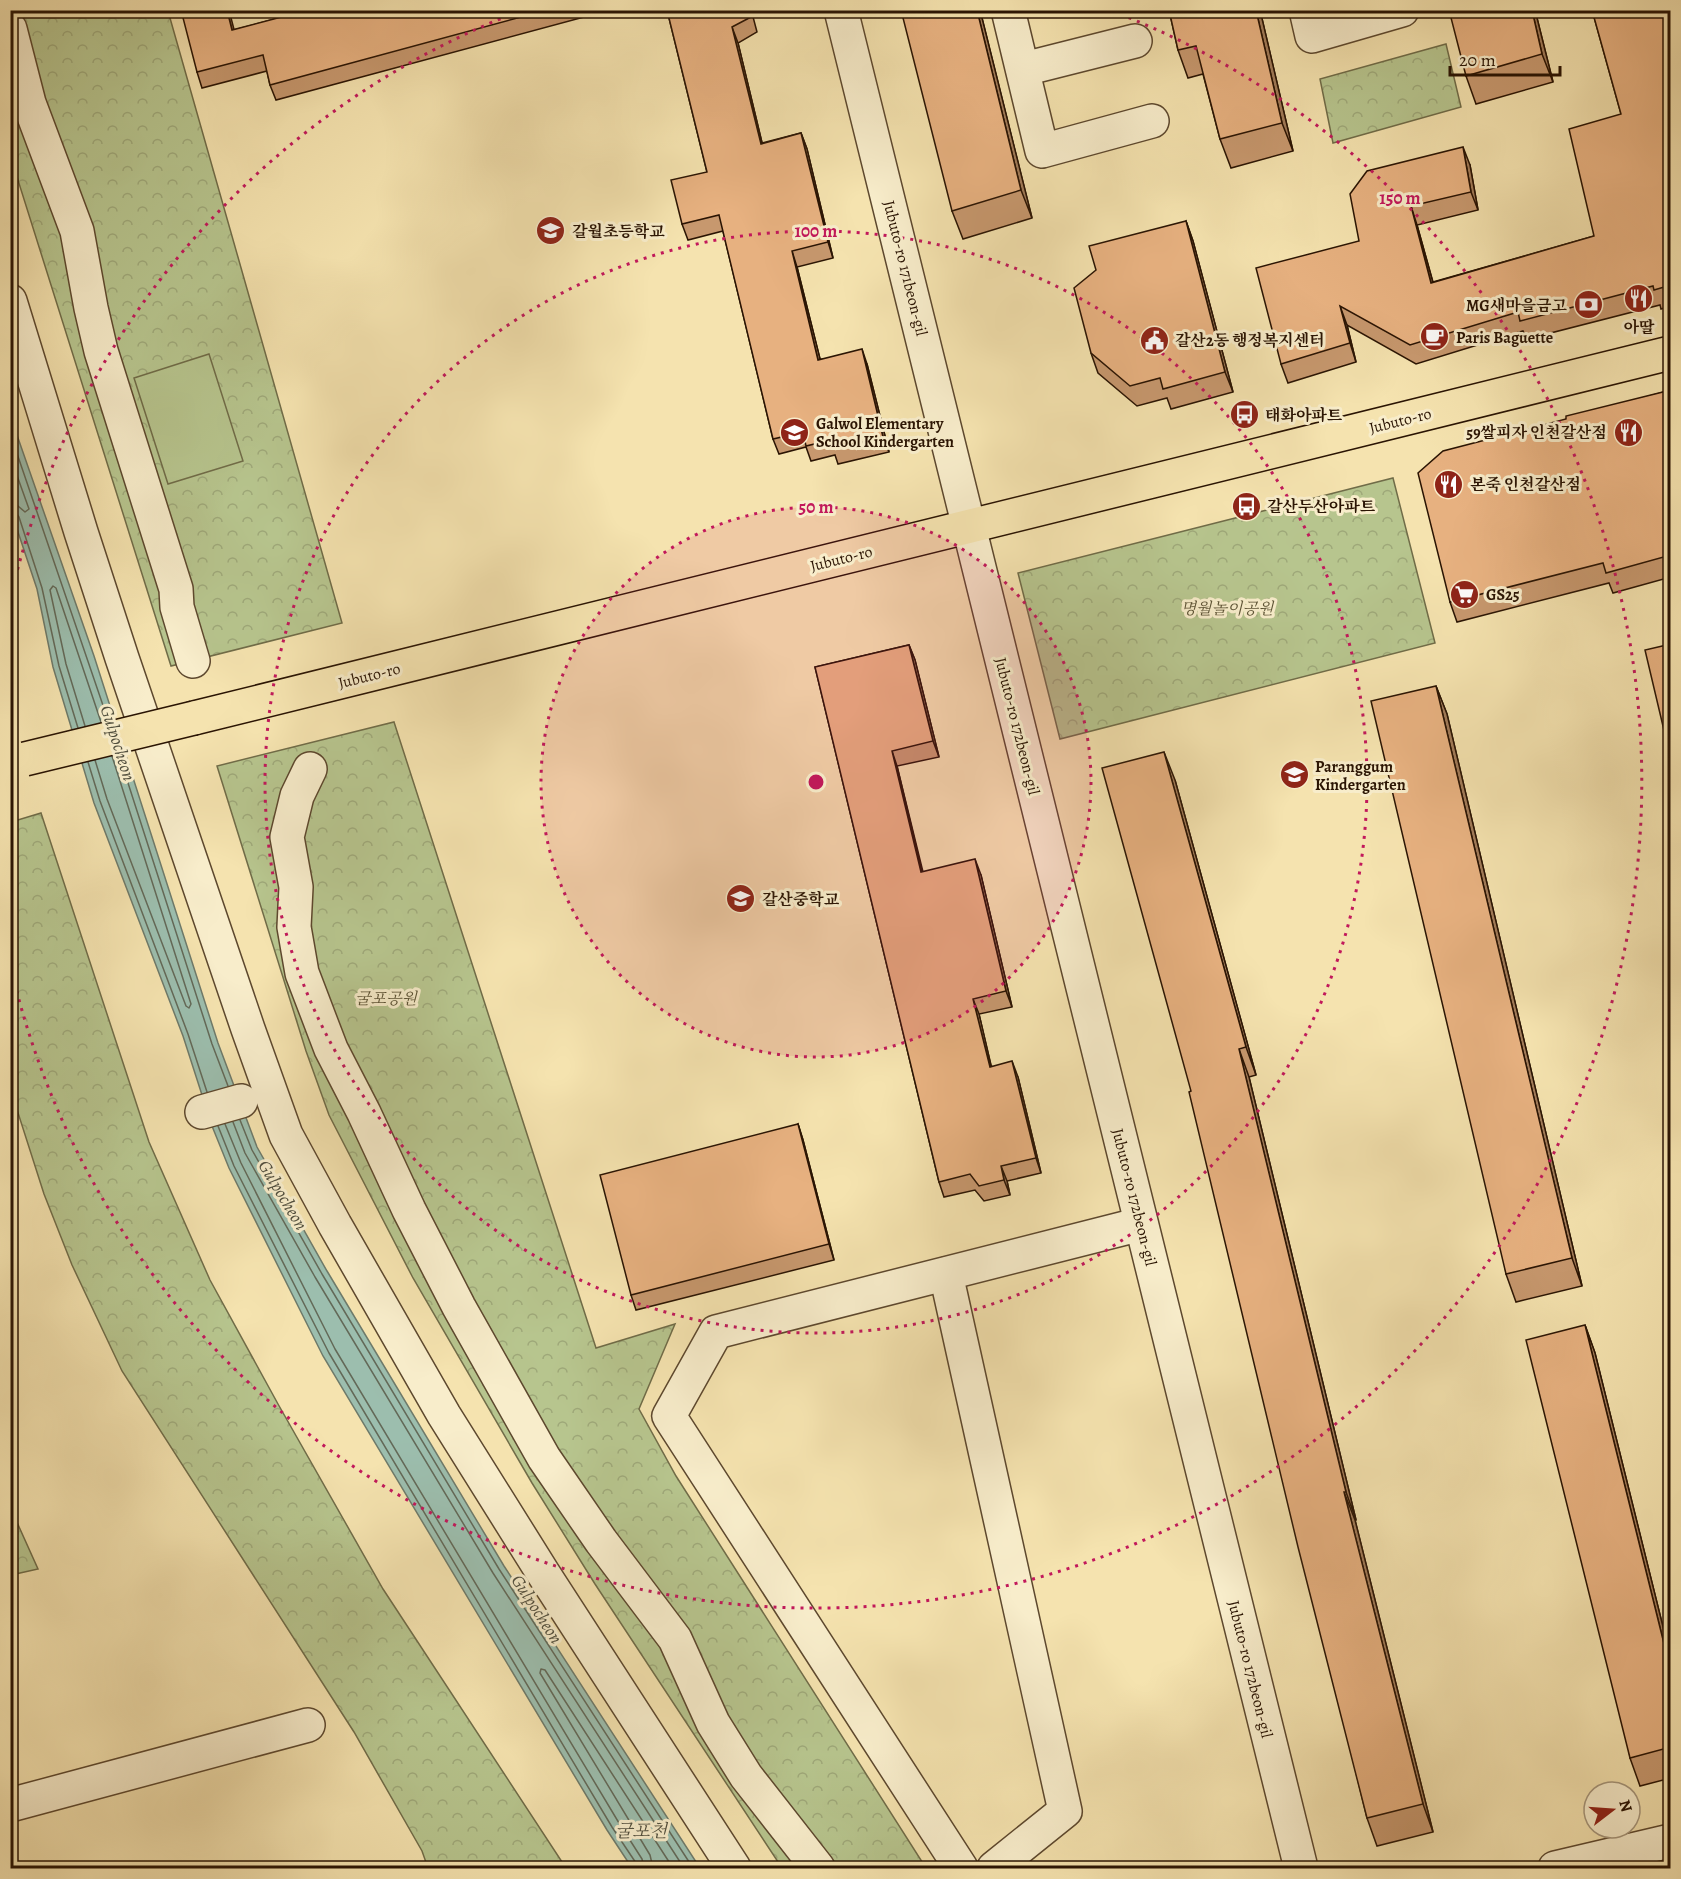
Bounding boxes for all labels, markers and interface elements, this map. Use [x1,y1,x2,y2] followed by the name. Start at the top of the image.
[1450,39,1560,77] scale bar
[1459,48,1496,72] text: 20 m
[1379,186,1421,210] text: 150 m
[878,198,933,338] street label: Jubuto-ro 171beon-gil
[535,215,567,247] school or university icon: 갈월초등학교
[795,219,837,243] text: 100 m
[572,221,665,243] place label: 갈월초등학교
[1623,283,1655,315] restaurant icon: 아딸
[1572,289,1604,321] bank icon: MG새마을금고
[1466,295,1568,317] place label: MG새마을금고
[1624,317,1655,339] place label: 아딸
[1419,321,1451,353] cafe icon: Paris Baguette
[1138,324,1170,356] public building icon: 갈산2동 행정복지센터
[1456,327,1553,349] place label: Paris Baguette
[1175,330,1325,352] place label: 갈산2동 행정복지센터
[1228,399,1260,431] bus stop icon: 태화아파트
[1367,403,1434,439] street label: Jubuto-ro
[1265,405,1343,427] place label: 태화아파트
[816,413,954,453] place label: Galwol Elementary School Kindergarten
[779,416,811,448] school or university icon: Galwol Elementary School Kindergarten
[1612,416,1644,448] restaurant icon: 59쌀피자 인천갈산점
[1466,422,1607,444] place label: 59쌀피자 인천갈산점
[1433,468,1465,500] restaurant icon: 본죽 인천갈산점
[1470,474,1581,496] place label: 본죽 인천갈산점
[1230,490,1262,522] bus stop icon: 갈산두산아파트
[799,495,833,519] text: 50 m
[1267,496,1376,518] place label: 갈산두산아파트
[808,541,875,577] street label: Jubuto-ro
[1449,578,1481,610] supermarket icon: GS25
[1486,584,1520,606] place label: GS25
[1181,598,1275,620] park label: 명월놀이공원
[989,655,1045,797] street label: Jubuto-ro 172beon-gil
[336,658,403,694] street label: Jubuto-ro
[95,702,141,784] water label: Gulpocheon
[1315,756,1406,796] place label: Paranggum Kindergarten
[1278,759,1310,791] school or university icon: Paranggum Kindergarten
[806,772,826,792] centre of rings
[725,883,757,915] school or university icon: 갈산중학교
[762,889,840,911] place label: 갈산중학교
[355,988,418,1010] park label: 굴포공원
[1106,1126,1162,1268] street label: Jubuto-ro 172beon-gil
[253,1155,313,1235] water label: Gulpocheon
[506,1570,568,1648] water label: Gulpocheon
[1222,1598,1278,1740] street label: Jubuto-ro 172beon-gil
[1582,1780,1642,1840] north arrow
[1613,1797,1638,1815] text: N
[615,1819,669,1843] water label: 굴포천

